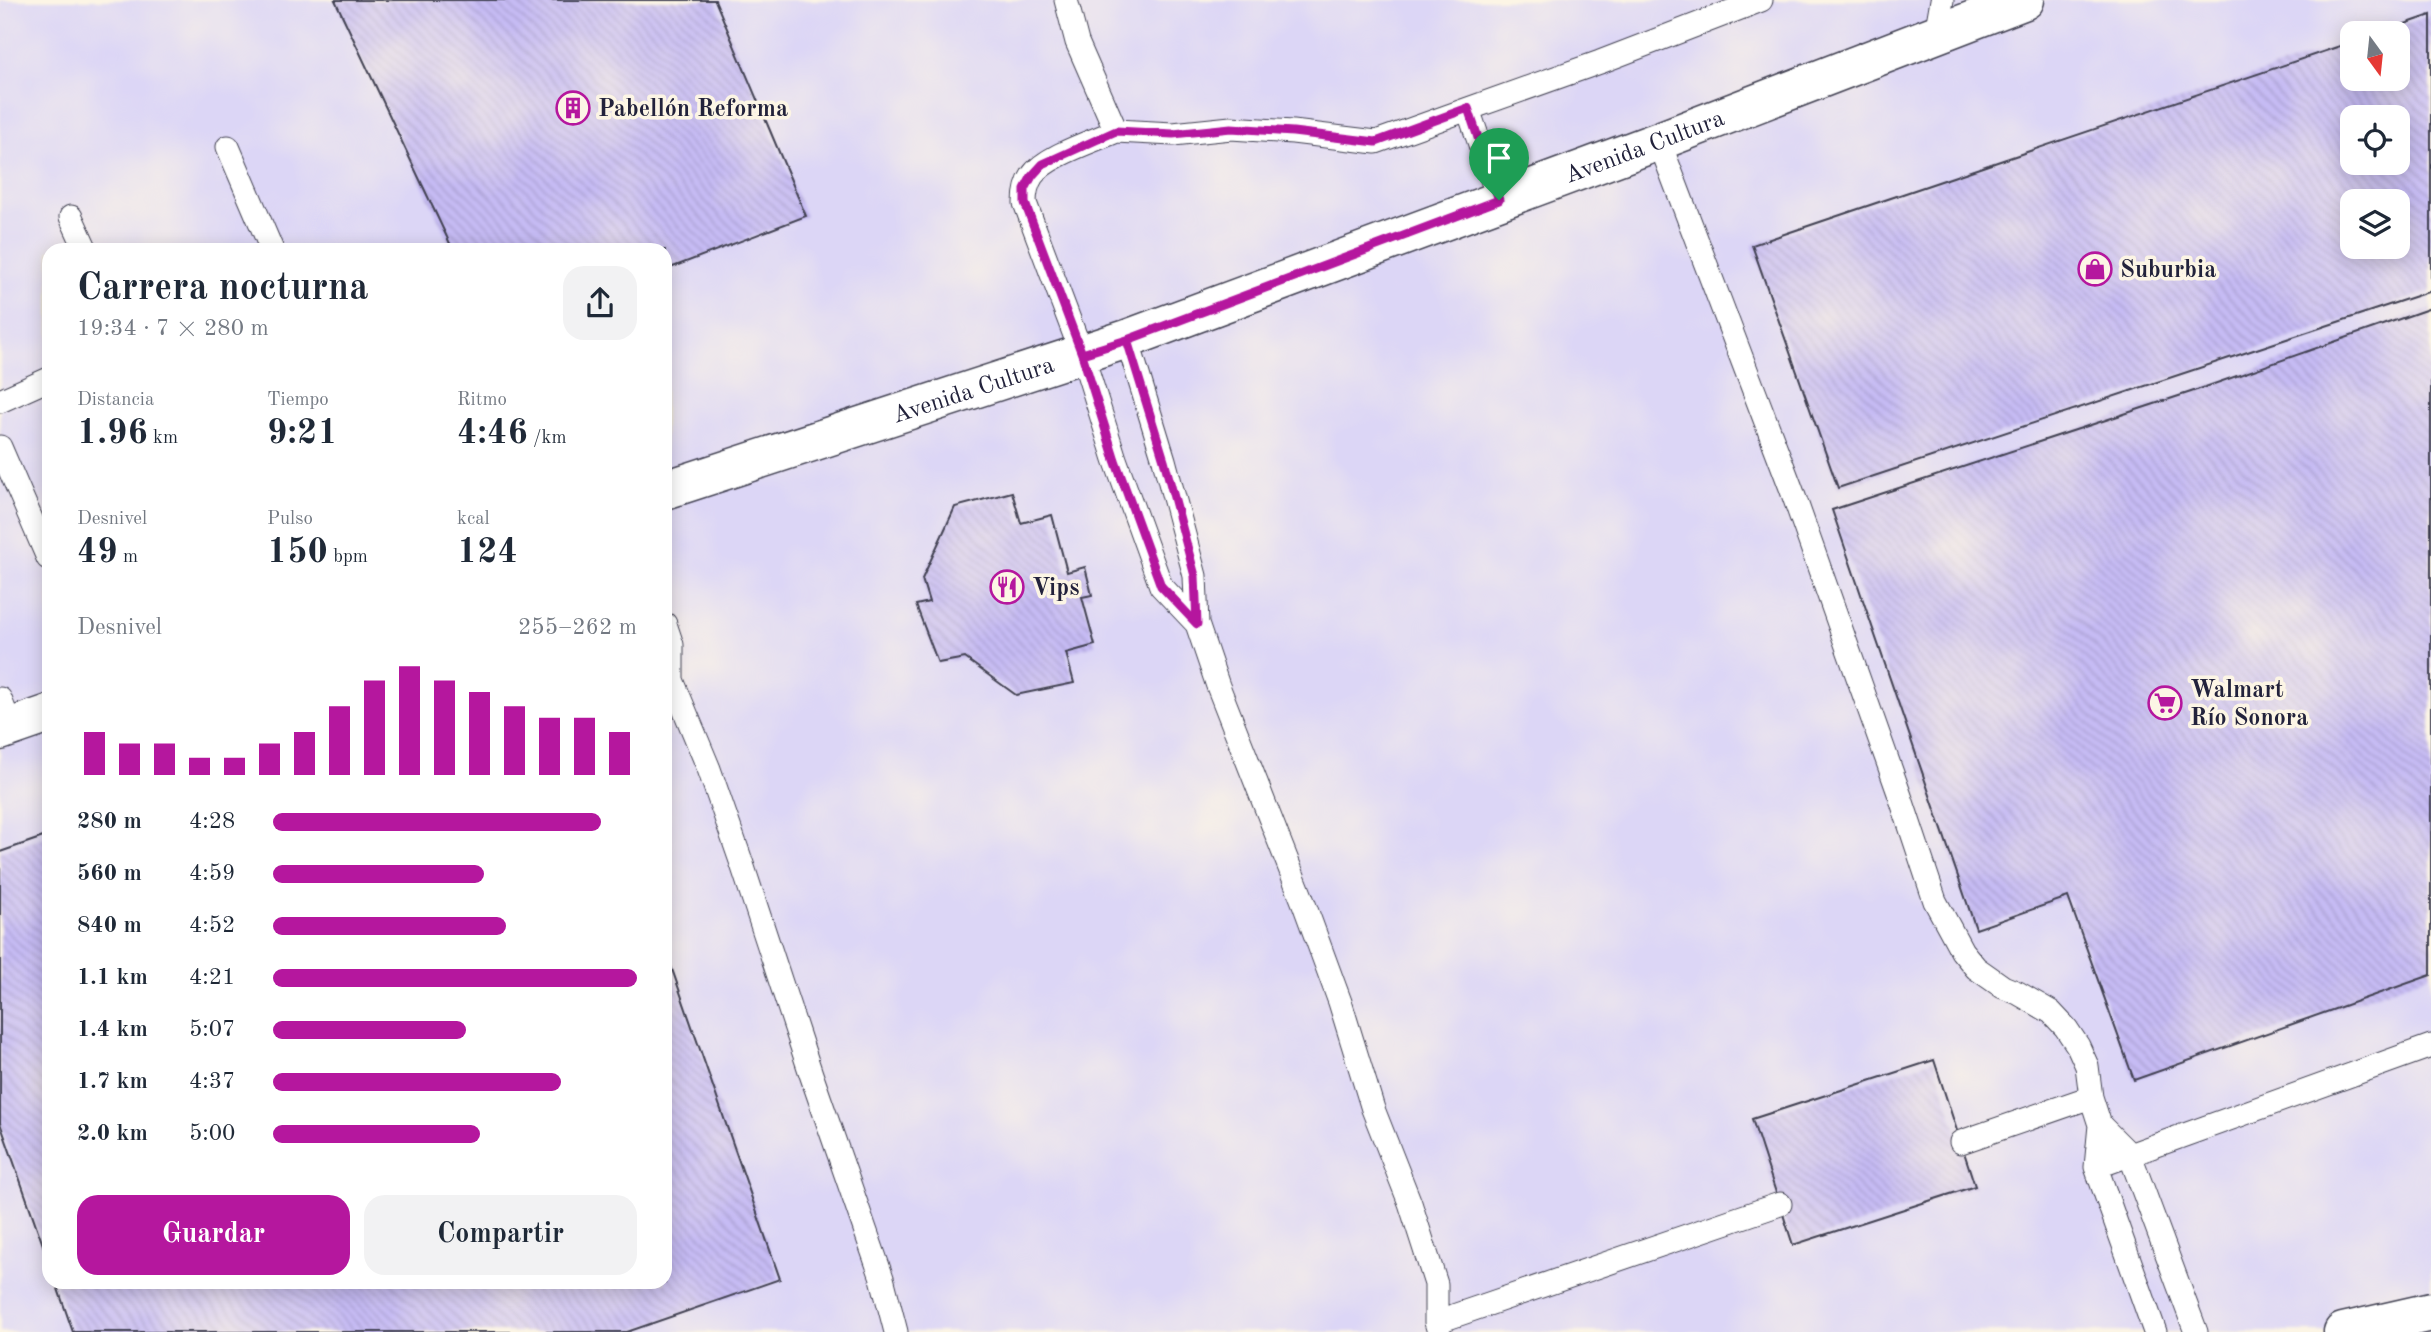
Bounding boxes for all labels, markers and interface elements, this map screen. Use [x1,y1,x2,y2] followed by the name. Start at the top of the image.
[2340,21,2410,91] north arrow
[2340,21,2410,259] map controls
[554,89,592,127] building icon: Pabellón Reforma
[598,98,788,122] place label: Pabellón Reforma
[2340,105,2410,175] button: locate
[1562,107,1728,189] street label: Avenida Cultura
[1469,128,1529,200] pin
[1480,139,1518,177] icon: arrive
[2340,189,2410,259] button: layers
[2076,250,2114,288] shop icon: Suburbia
[2120,259,2216,283] place label: Suburbia
[563,266,637,340] button: share
[77,270,368,308] text: Carrera nocturna
[77,317,269,340] text: 19:34 · 7 × 280 m
[890,354,1057,429] street label: Avenida Cultura
[77,391,154,410] text: Distancia
[267,391,329,410] text: Tiempo
[457,391,507,410] text: Ritmo
[77,416,148,451] text: 1.96
[267,416,338,451] text: 9:21
[457,416,528,451] text: 4:46
[148,429,178,448] text: km
[528,429,567,448] text: /km
[77,510,147,529] text: Desnivel
[267,510,313,529] text: Pulso
[457,510,490,529] text: kcal
[77,535,118,570] text: 49
[267,535,328,570] text: 150
[457,535,518,570] text: 124
[118,548,138,567] text: m
[328,548,368,567] text: bpm
[988,568,1026,606] restaurant icon: Vips
[1032,577,1079,601] place label: Vips
[77,616,162,639] text: Desnivel
[518,616,637,639] text: 255–262 m
[2190,679,2308,731] place label: Walmart Río Sonora
[2146,684,2184,722] supermarket icon: Walmart Río Sonora
[77,810,142,833] text: 280 m
[189,810,235,833] text: 4:28
[77,862,142,885] text: 560 m
[189,862,235,885] text: 4:59
[77,914,142,937] text: 840 m
[189,914,235,937] text: 4:52
[77,966,148,989] text: 1.1 km
[189,966,235,989] text: 4:21
[77,1018,148,1041] text: 1.4 km
[189,1018,235,1041] text: 5:07
[77,1070,148,1093] text: 1.7 km
[189,1070,235,1093] text: 4:37
[77,1122,148,1145] text: 2.0 km
[189,1122,235,1145] text: 5:00
[77,1195,350,1275] button: Guardar
[364,1195,637,1275] button: Compartir

